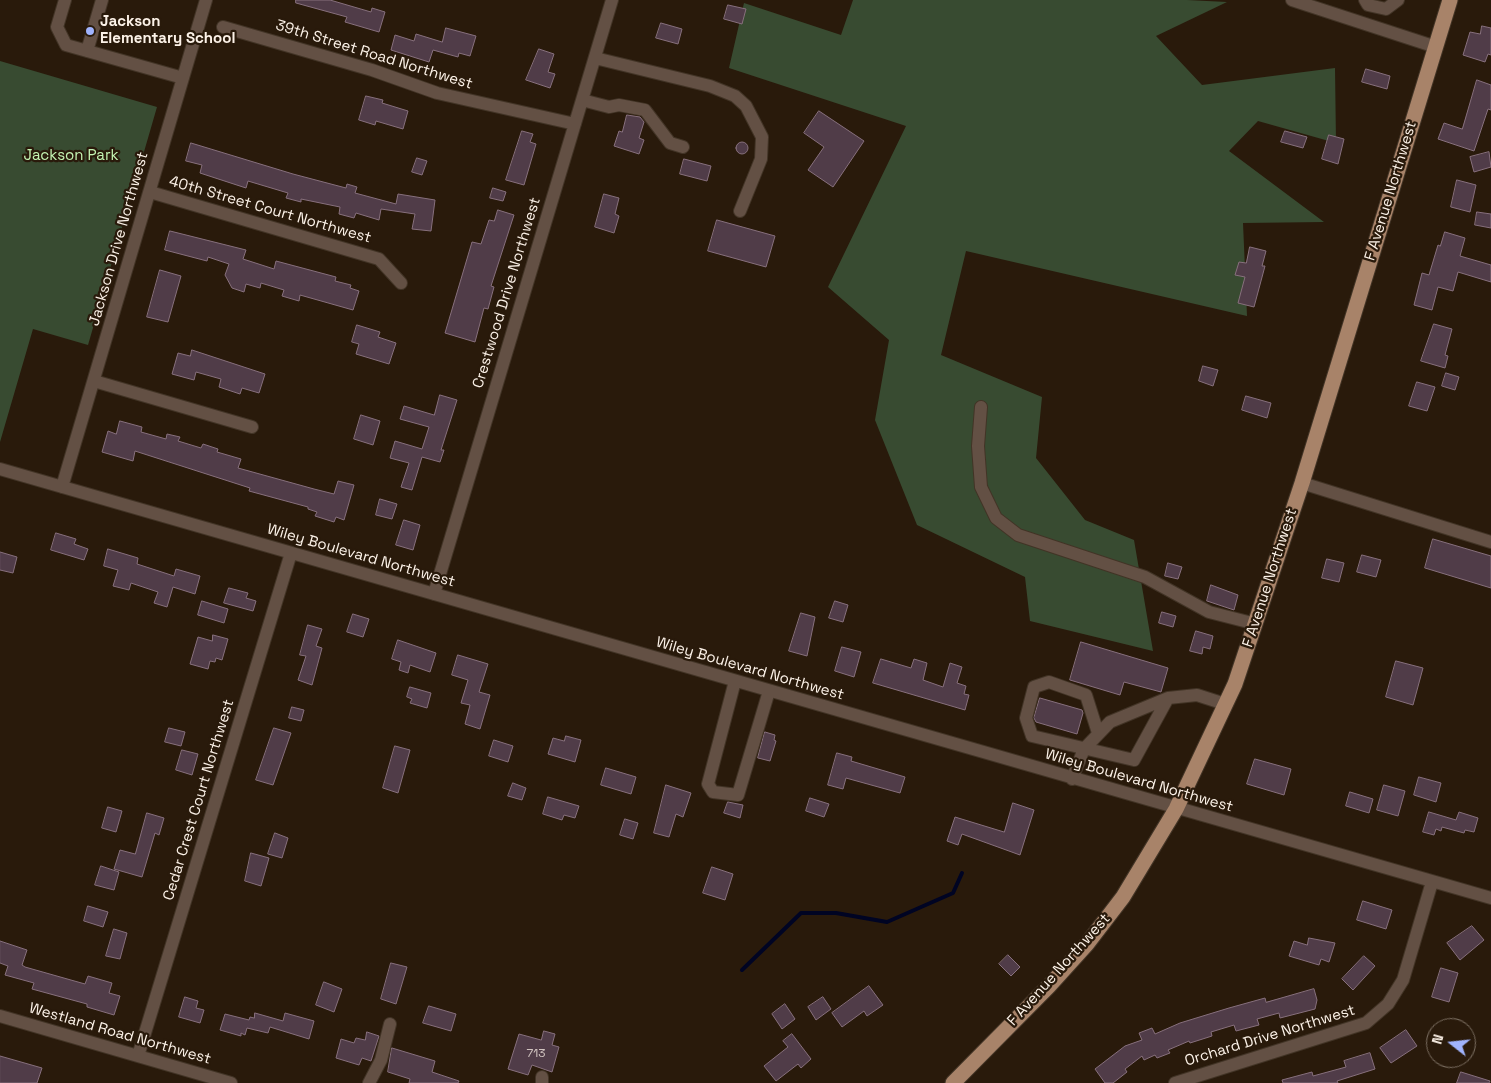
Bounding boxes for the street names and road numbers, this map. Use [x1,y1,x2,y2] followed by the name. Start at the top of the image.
[273,16,475,94] street label: 39th Street Road Northwest
[1361,119,1421,263] street label: F Avenue Northwest
[86,150,152,328] street label: Jackson Drive Northwest
[167,172,373,248] street label: 40th Street Court Northwest
[469,195,545,391] street label: Crestwood Drive Northwest
[1239,506,1301,650] street label: F Avenue Northwest
[265,521,457,591] street label: Wiley Boulevard Northwest
[654,634,846,704] street label: Wiley Boulevard Northwest
[160,697,238,903] street label: Cedar Crest Court Northwest
[1043,746,1235,816] street label: Wiley Boulevard Northwest
[1004,910,1114,1030] street label: F Avenue Northwest
[27,999,213,1069] street label: Westland Road Northwest
[1183,1001,1357,1071] street label: Orchard Drive Northwest

